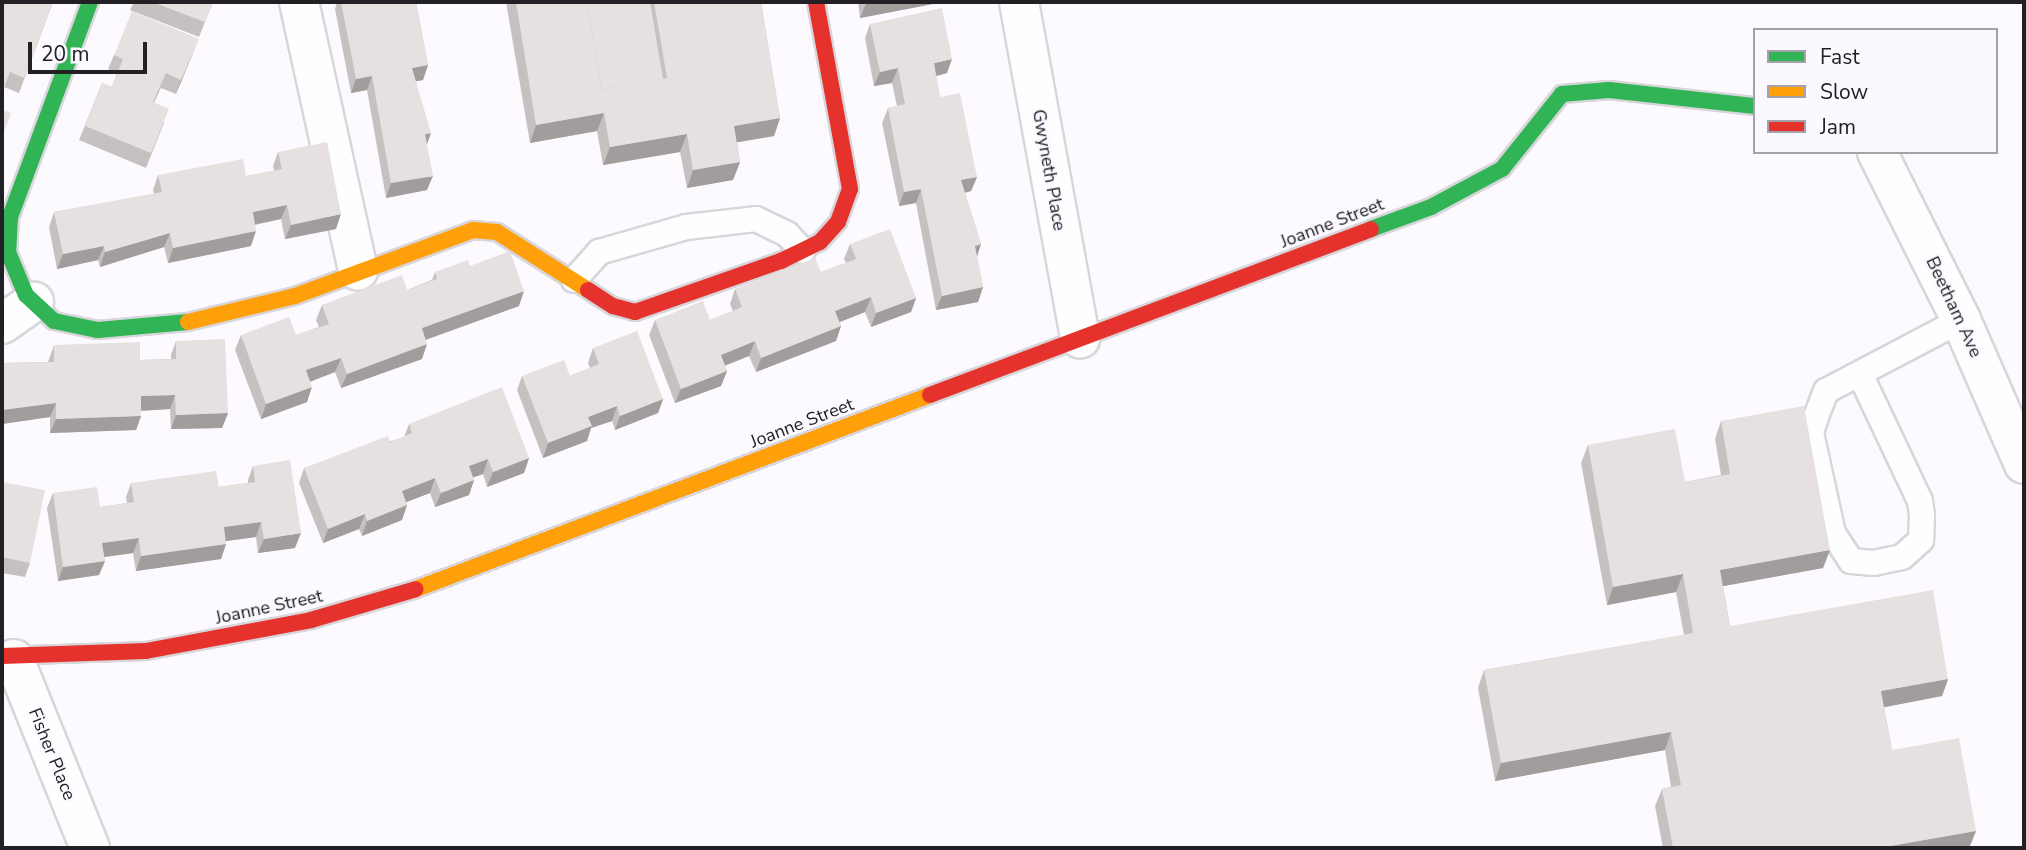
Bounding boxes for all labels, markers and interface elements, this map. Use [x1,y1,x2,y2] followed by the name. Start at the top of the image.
[32,28,150,72] scale bar
[1753,28,1998,154] legend
[41,40,90,68] text: 20 m
[1820,43,1860,71] text: Fast
[1820,78,1868,106] text: Slow
[1028,108,1070,232] street label: Gwyneth Place
[1820,113,1856,141] text: Jam
[1277,193,1387,253] street label: Joanne Street
[1921,253,1987,361] street label: Beetham Ave
[747,393,857,453] street label: Joanne Street
[213,585,325,629] street label: Joanne Street
[24,705,80,803] street label: Fisher Place

